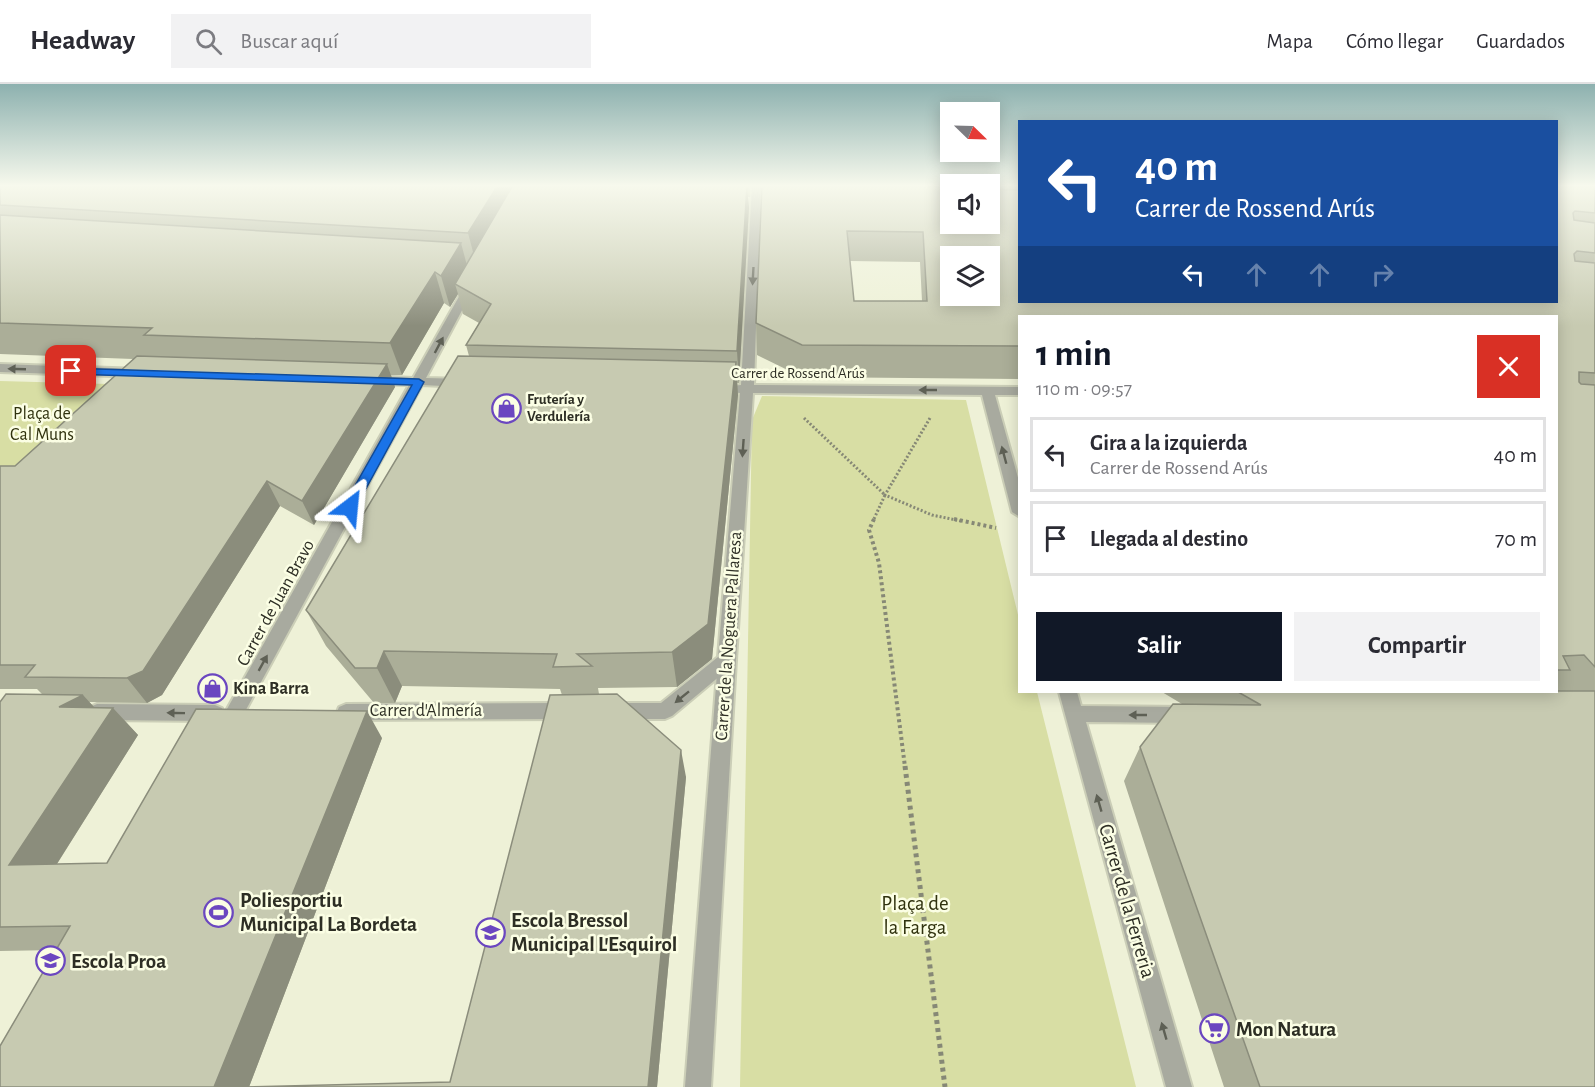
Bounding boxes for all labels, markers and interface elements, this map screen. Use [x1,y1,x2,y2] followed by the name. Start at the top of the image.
[171,14,591,68] search box
[192,25,225,58] icon: search
[30,27,135,55] text: Headway
[240,30,338,52] text: Buscar aquí
[1267,31,1313,52] text: Mapa
[1346,31,1443,52] text: Cómo llegar
[1476,31,1565,52] text: Guardados
[940,102,1000,162] north arrow
[940,102,1000,306] map controls
[1036,144,1114,222] icon: left
[1135,146,1218,188] text: 40 m
[940,174,1000,234] button: sound
[1135,195,1375,222] text: Carrer de Rossend Arús
[940,246,1000,306] button: layers
[1177,258,1210,291] icon: left
[1240,258,1273,291] icon: ahead
[1303,258,1336,291] icon: ahead
[1366,258,1399,291] icon: right
[749,267,758,286] one-way arrow
[1477,335,1540,398] button: close
[1036,336,1112,372] text: 1 min
[434,337,444,354] one-way arrow
[45,345,96,396] pin
[54,354,87,387] icon: arrive
[8,364,27,374] one-way arrow
[731,366,865,381] street label: Carrer de Rossend Arús
[1036,379,1132,399] text: 110 m · 09:57
[919,385,938,395] one-way arrow
[490,392,522,424] shop icon: Frutería y Verdulería
[527,392,591,424] place label: Frutería y Verdulería
[10,405,74,444] park label: Plaça de Cal Muns
[1090,432,1248,454] text: Gira a la izquierda
[738,438,748,457] one-way arrow
[1039,438,1072,471] icon: left
[1494,444,1537,466] text: 40 m
[999,446,1009,464] one-way arrow
[1090,458,1268,478] text: Carrer de Rossend Arús
[318,475,382,539] position arrow
[1039,522,1072,555] icon: arrive
[1090,528,1248,550] text: Llegada al destino
[1495,528,1537,550] text: 70 m
[713,531,745,741] street label: Carrer de la Noguera Pallaresa
[234,537,318,669] street label: Carrer de Juan Bravo
[1036,612,1282,681] button: Salir
[1294,612,1540,681] button: Compartir
[258,654,268,671] one-way arrow
[196,673,228,705] shop icon: Kina Barra
[233,680,309,698] place label: Kina Barra
[674,691,689,703] one-way arrow
[370,702,482,720] street label: Carrer d'Almería
[167,708,186,718] one-way arrow
[1128,710,1147,720] one-way arrow
[1094,793,1104,812] one-way arrow
[1095,822,1159,981] street label: Carrer de la Ferreria
[240,890,417,935] place label: Poliesportiu Municipal La Bordeta
[881,893,949,938] park label: Plaça de la Farga
[203,896,235,928] sports icon: Poliesportiu Municipal La Bordeta
[511,910,677,955] place label: Escola Bressol Municipal L'Esquirol
[474,916,506,948] school or university icon: Escola Bressol Municipal L'Esquirol
[34,945,66,977] school or university icon: Escola Proa
[71,951,166,972] place label: Escola Proa
[1199,1013,1231,1045] supermarket icon: Mon Natura
[1236,1019,1336,1040] place label: Mon Natura
[1158,1022,1168,1040] one-way arrow

